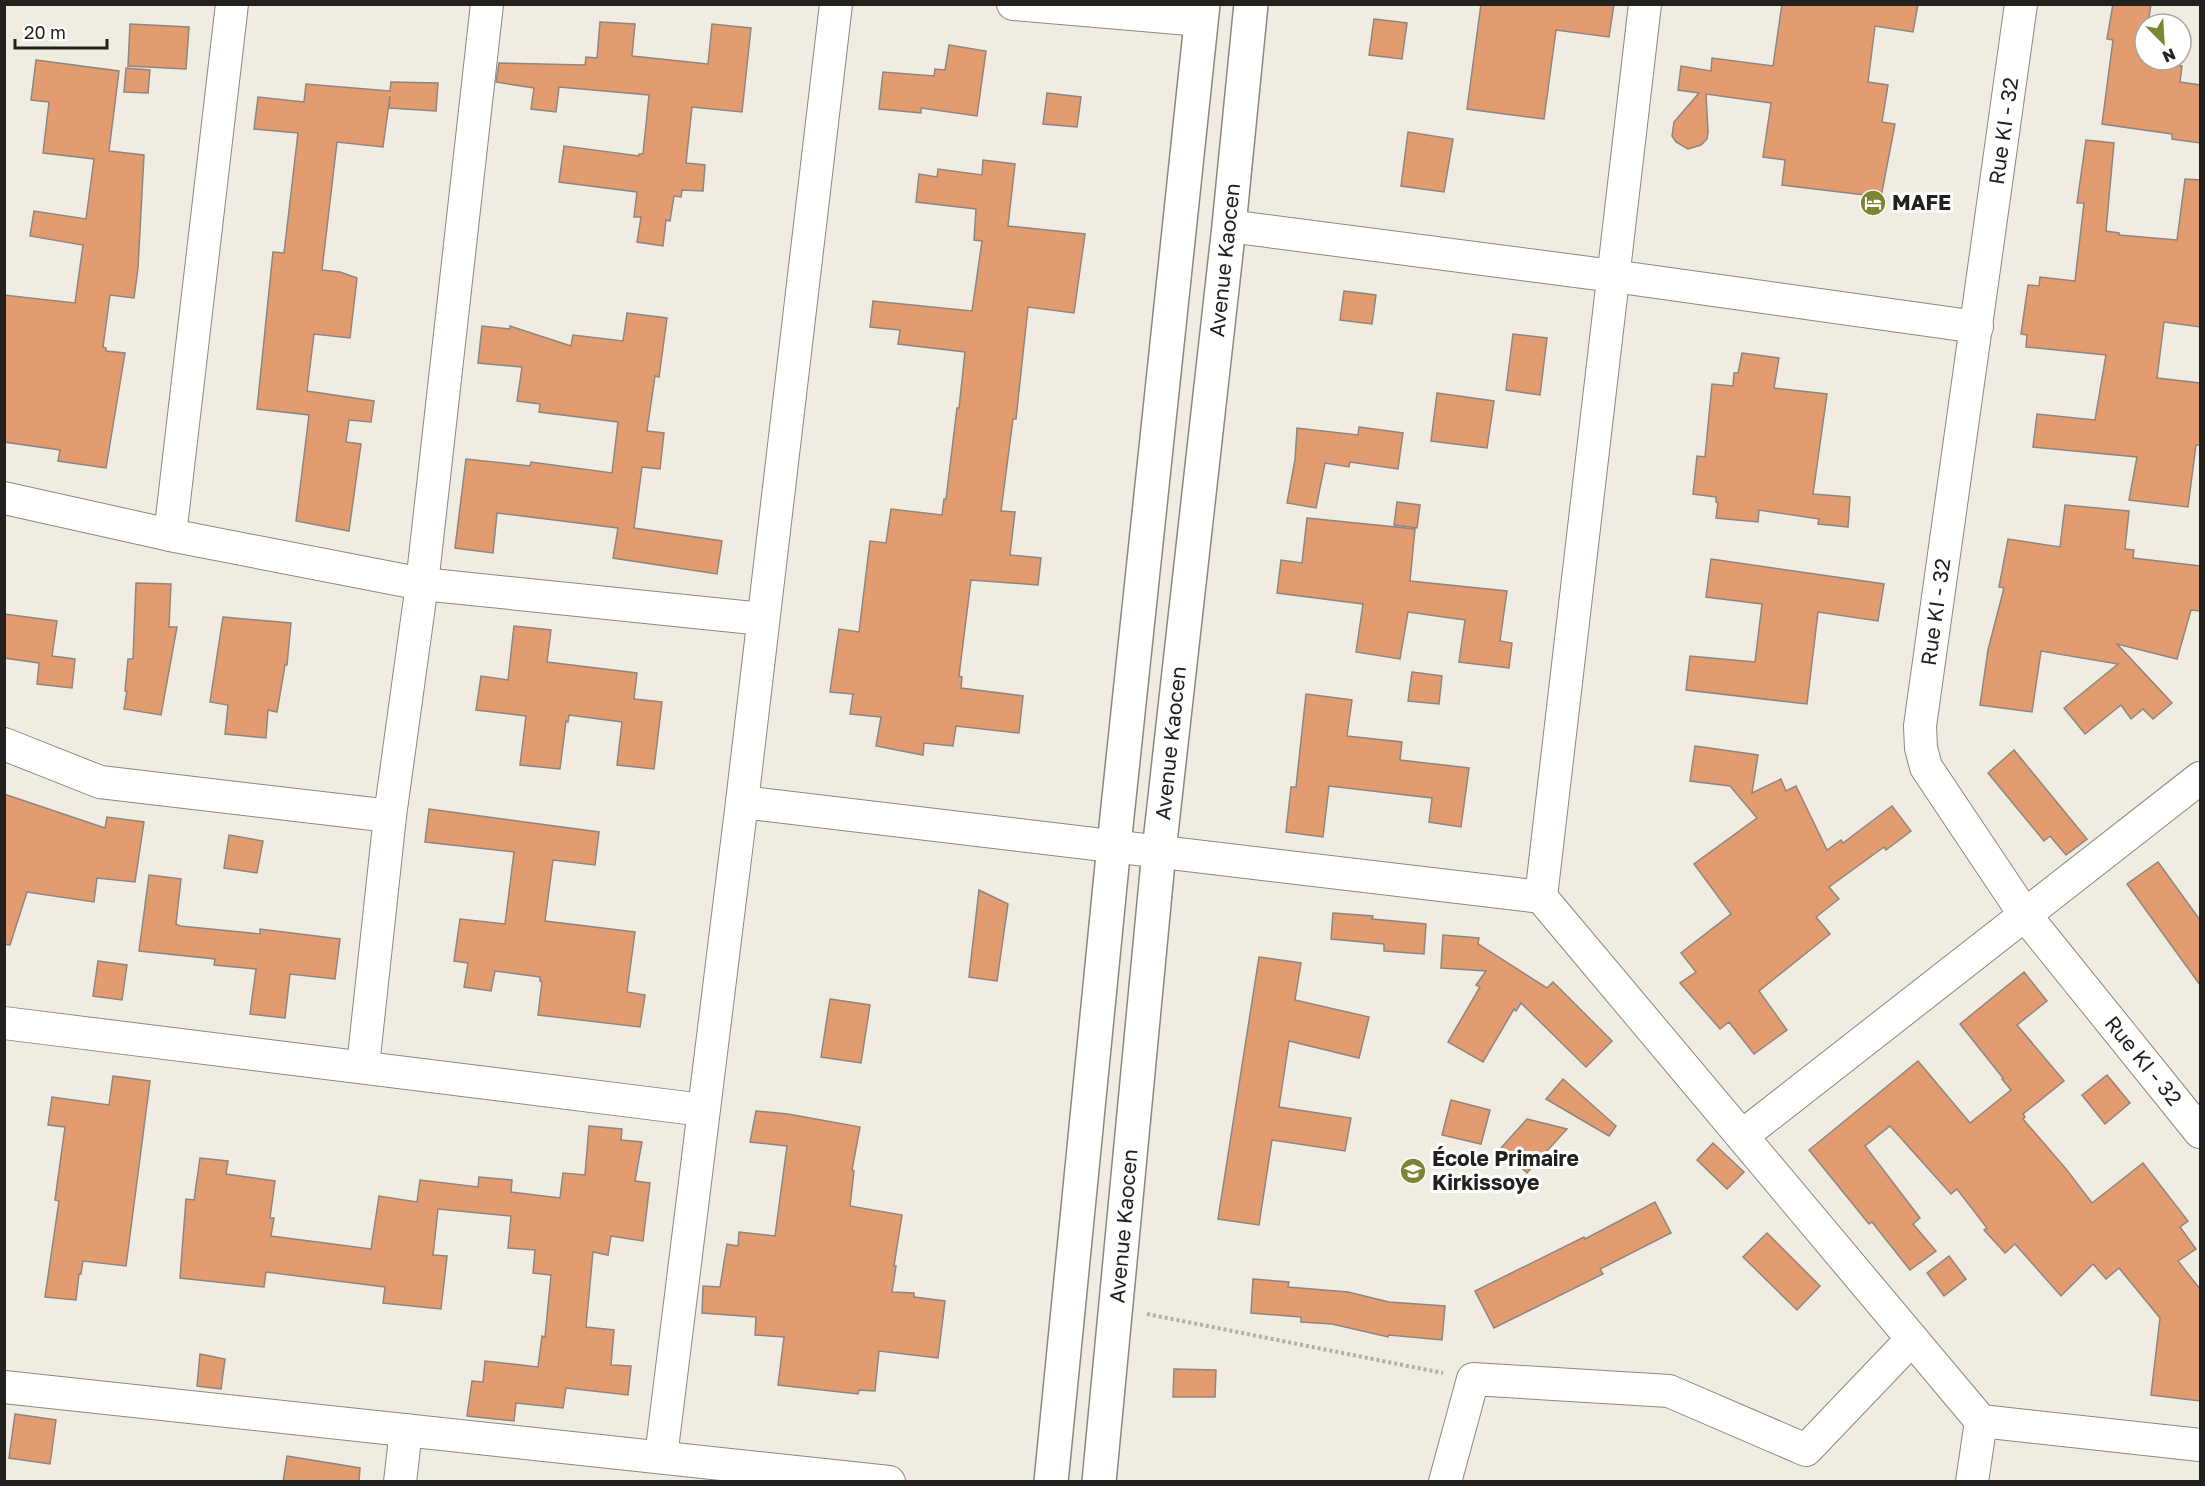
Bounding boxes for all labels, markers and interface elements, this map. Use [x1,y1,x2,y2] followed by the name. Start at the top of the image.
[15,12,106,50] scale bar
[2133,12,2193,72] north arrow
[24,21,66,43] text: 20 m
[2159,44,2179,67] text: N
[1983,76,2023,186] street label: Rue KI - 32
[1203,182,1245,338] street label: Avenue Kaocen
[1858,188,1888,218] hotel icon: MAFE
[1892,189,1951,215] place label: MAFE
[1915,557,1955,667] street label: Rue KI - 32
[1149,665,1191,821] street label: Avenue Kaocen
[2100,1010,2188,1111] street label: Rue KI - 32
[1432,1145,1579,1195] place label: École Primaire Kirkissoye
[1103,1148,1143,1304] street label: Avenue Kaocen
[1398,1156,1428,1186] school or university icon: École Primaire Kirkissoye

